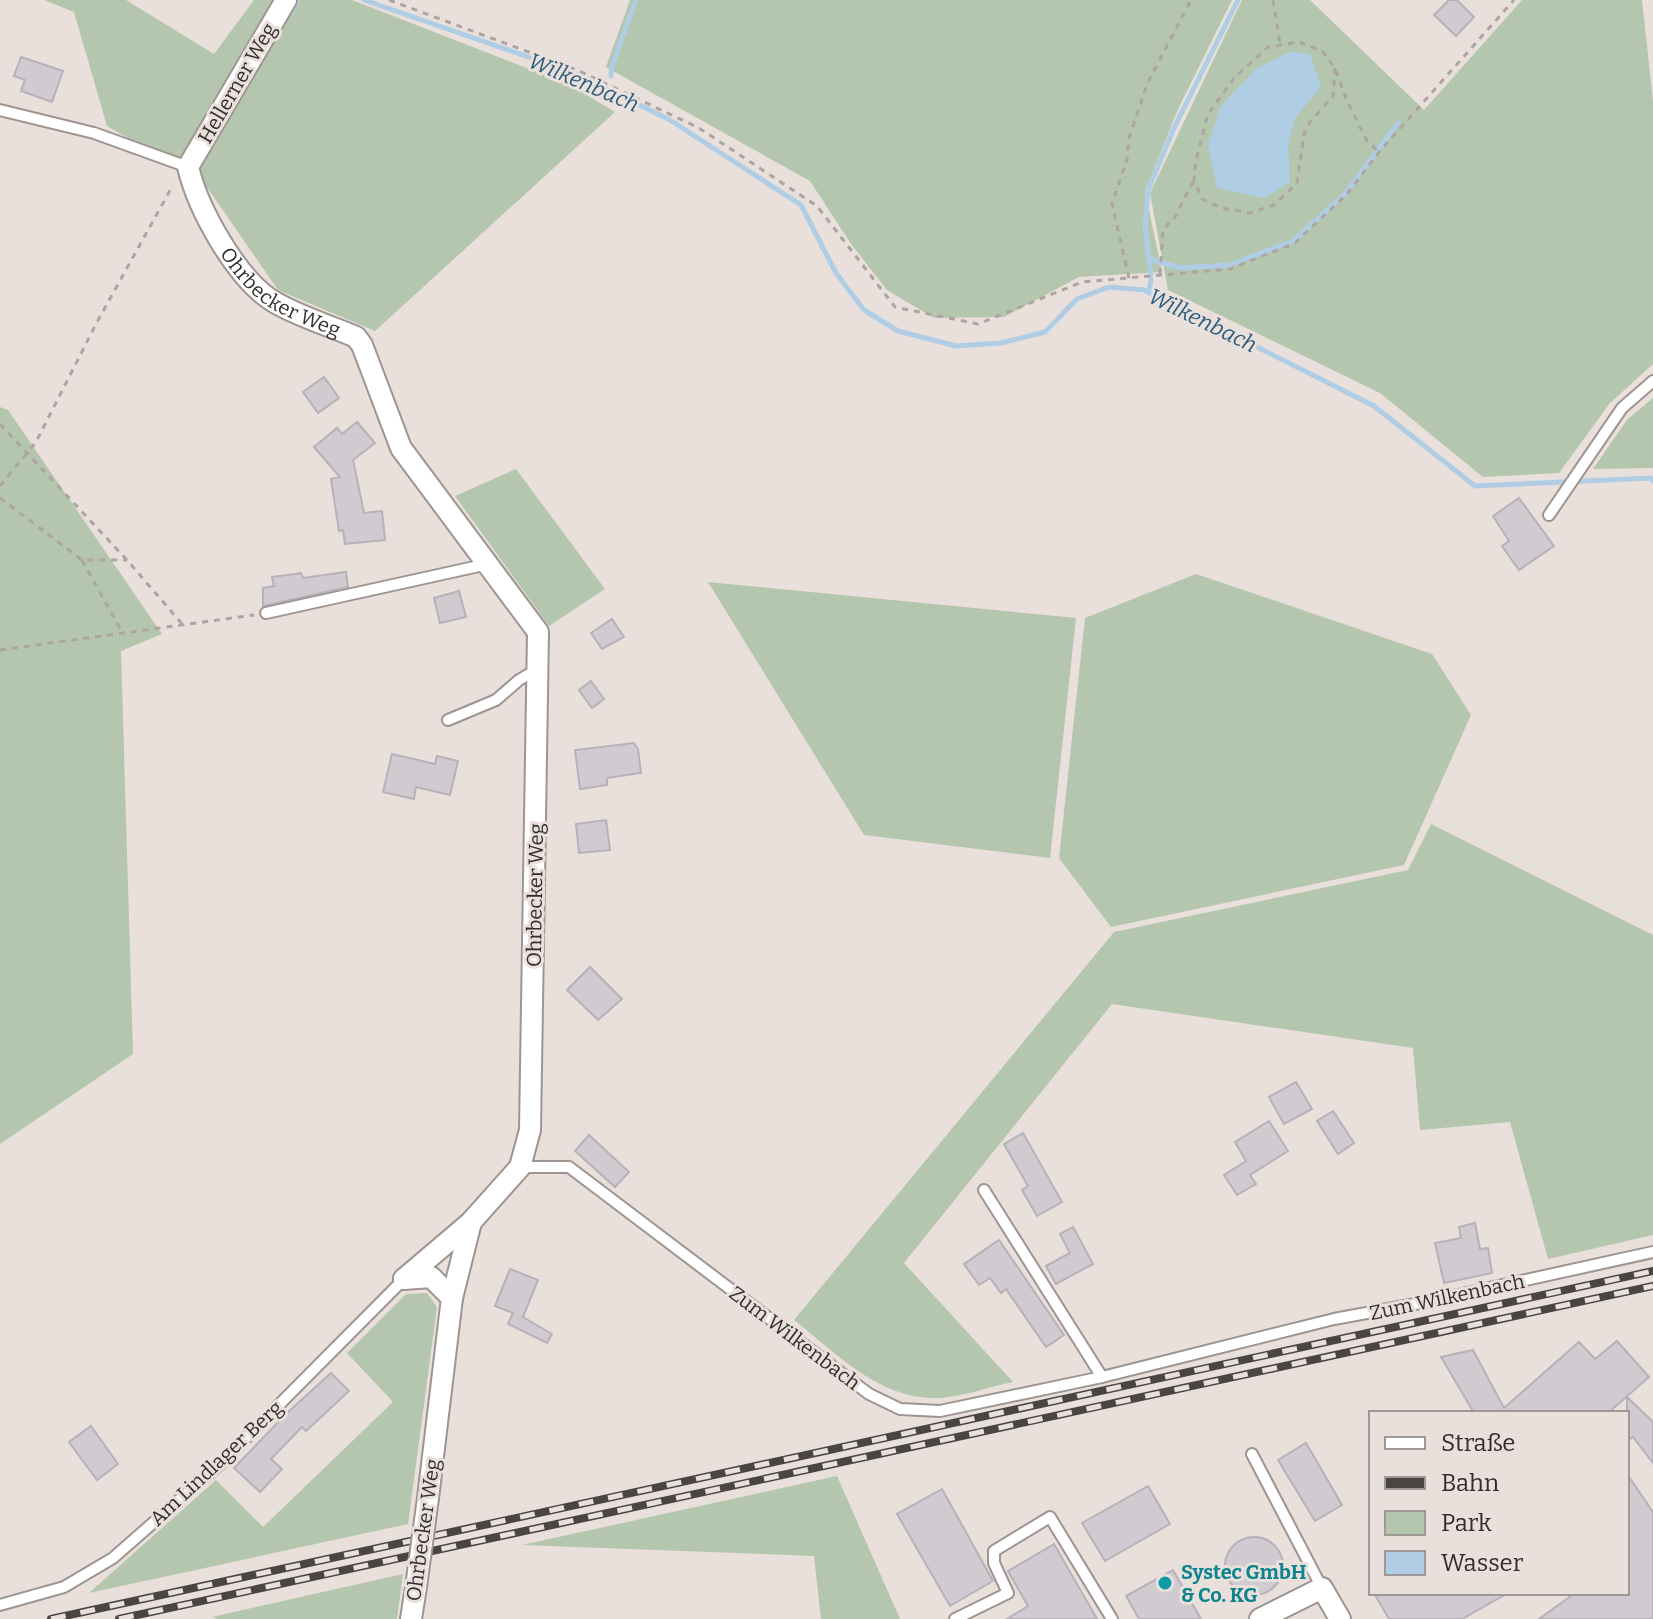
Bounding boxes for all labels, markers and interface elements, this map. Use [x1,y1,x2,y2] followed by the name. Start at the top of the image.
[193,18,281,148] street label: Hellerner Weg
[524,47,643,118] water label: Wilkenbach
[215,242,344,342] street label: Ohrbecker Weg
[1144,283,1261,358] water label: Wilkenbach
[522,823,548,967] street label: Ohrbecker Weg
[1367,1269,1527,1325] street label: Zum Wilkenbach
[725,1281,866,1395] street label: Zum Wilkenbach
[145,1395,287,1531] street label: Am Lindlager Berg
[1369,1411,1629,1595] legend
[1441,1429,1515,1457] text: Straße
[401,1457,445,1603] street label: Ohrbecker Weg
[1441,1469,1499,1497] text: Bahn
[1441,1509,1492,1537] text: Park
[1441,1549,1524,1577] text: Wasser
[1181,1560,1307,1607] place label: Systec GmbH & Co. KG
[1156,1574,1174,1592] marker: Systec GmbH & Co. KG

